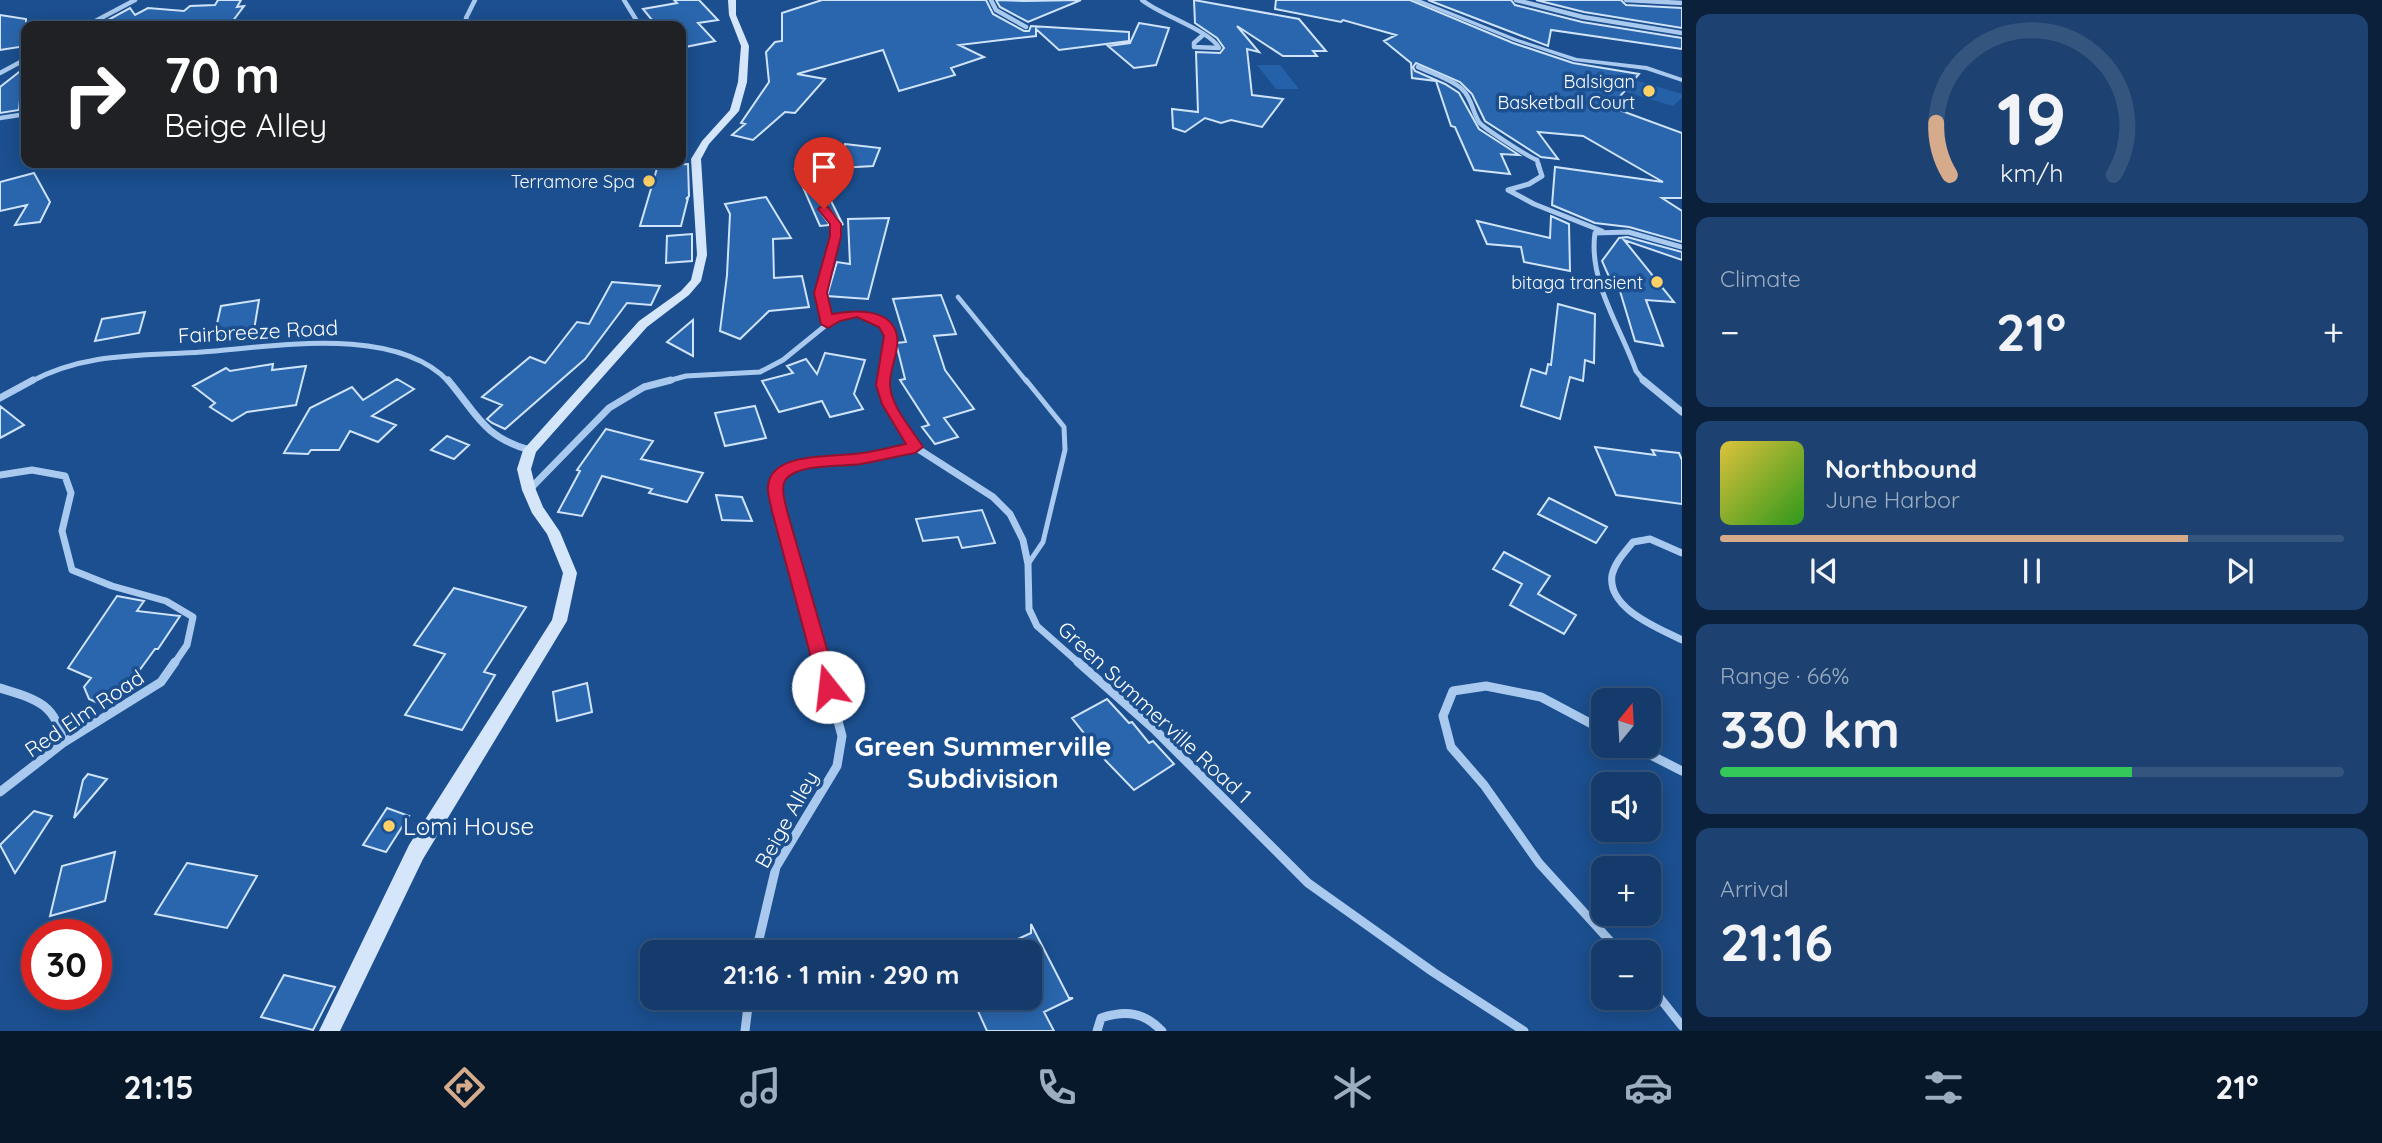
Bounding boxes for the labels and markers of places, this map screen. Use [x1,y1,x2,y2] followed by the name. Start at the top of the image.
[1498,70,1635,114] place label: Balsigan Basketball Court
[1641,83,1657,99] marker: Balsigan Basketball Court
[794,137,854,209] pin
[511,170,635,193] place label: Terramore Spa
[641,173,657,189] marker: Terramore Spa
[1511,271,1643,294] place label: bitaga transient
[1649,274,1665,290] marker: bitaga transient
[403,811,534,841] place label: Lomi House
[381,818,397,834] marker: Lomi House

